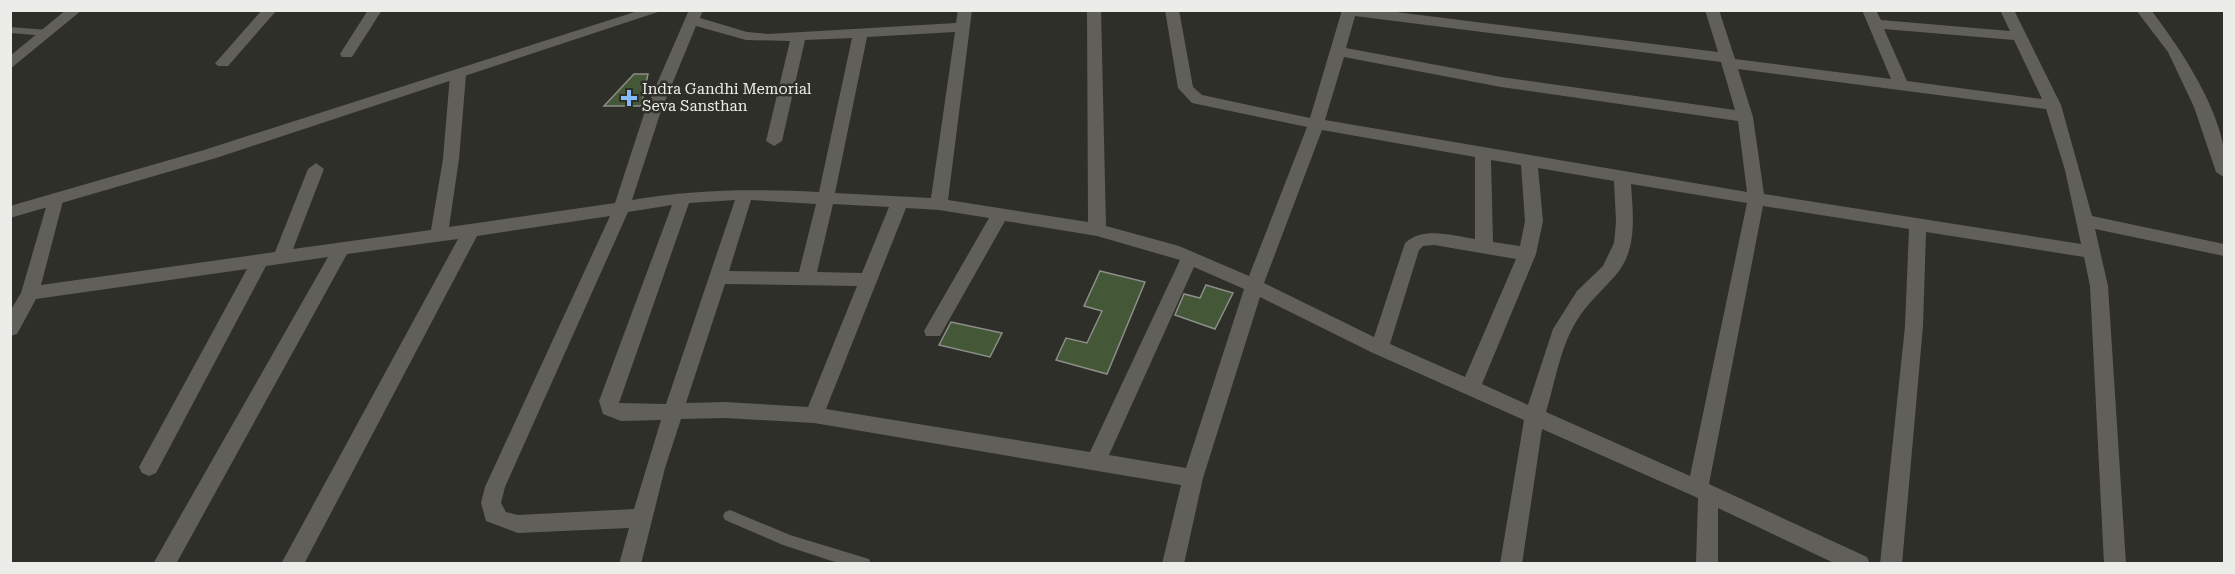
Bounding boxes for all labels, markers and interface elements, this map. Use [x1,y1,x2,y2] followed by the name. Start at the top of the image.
[642,80,812,115] place label: Indra Gandhi Memorial Seva Sansthan
[620,89,638,107] marker: Indra Gandhi Memorial Seva Sansthan

